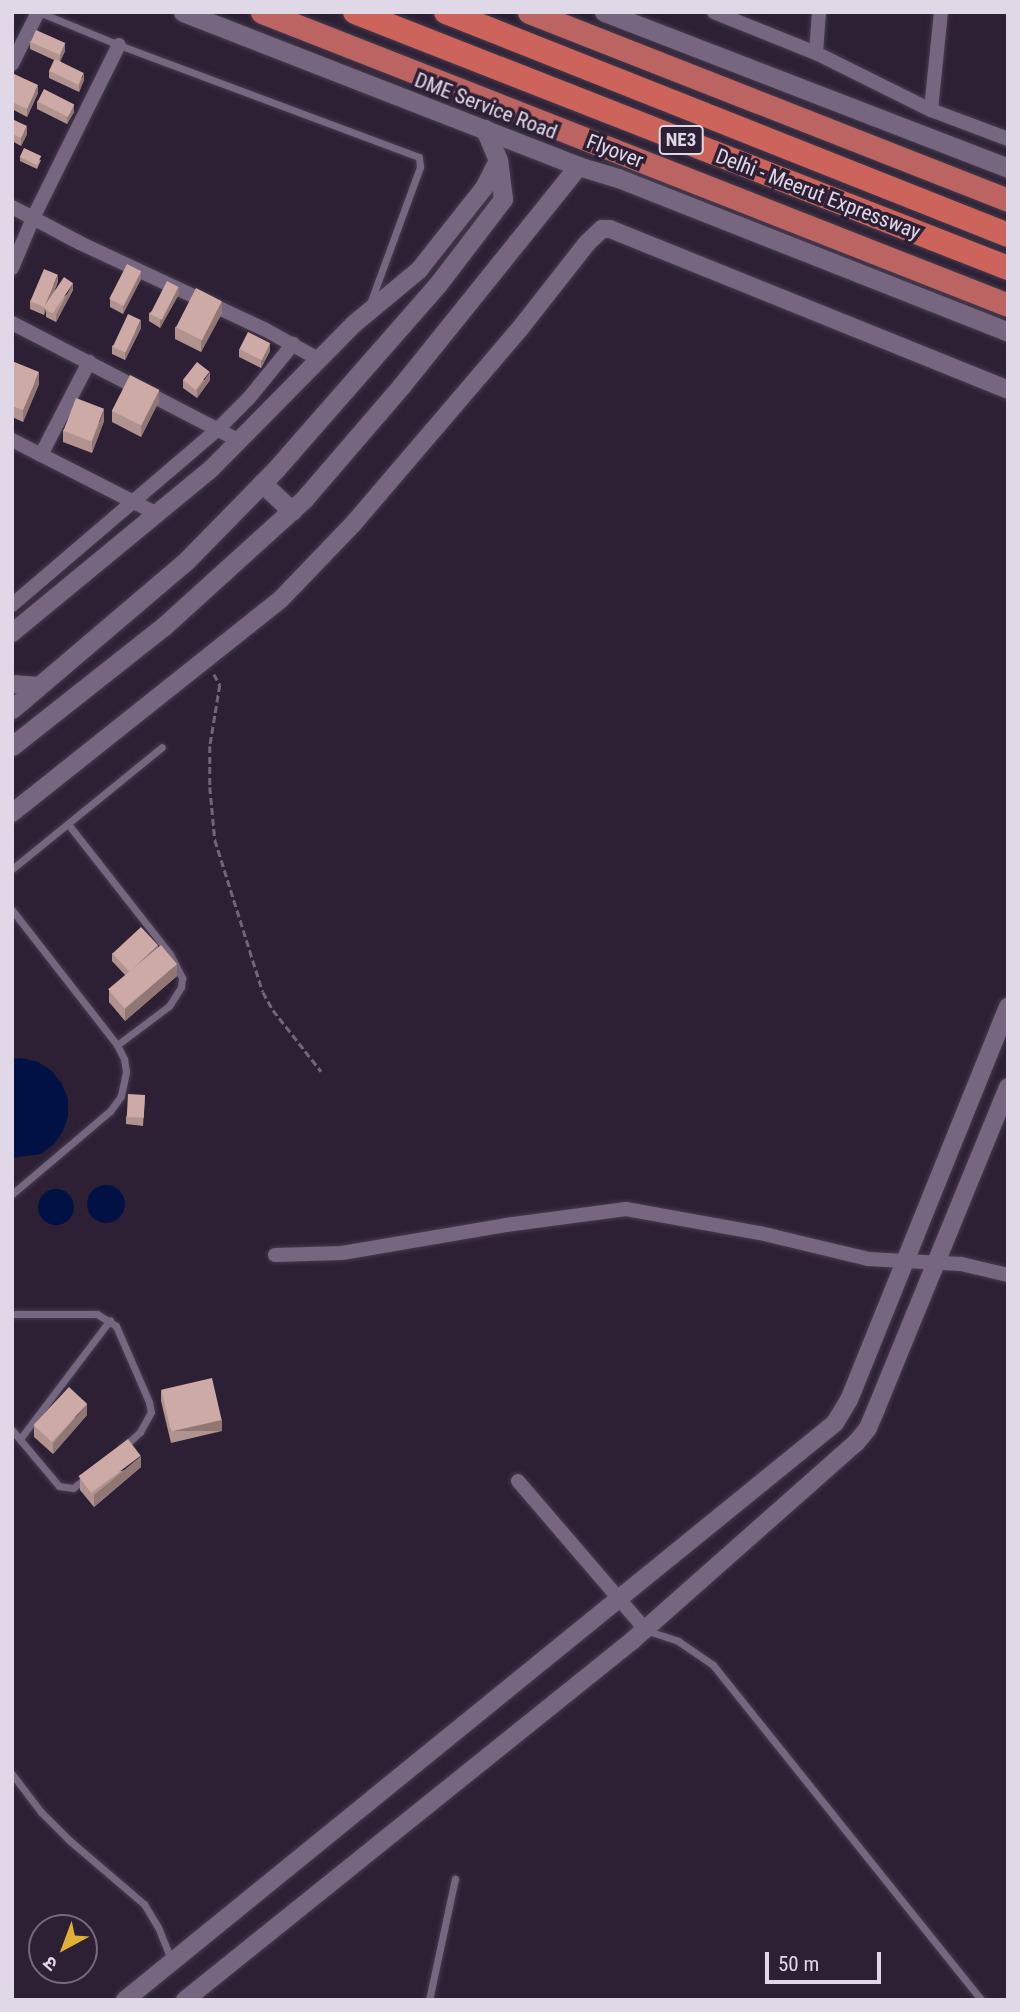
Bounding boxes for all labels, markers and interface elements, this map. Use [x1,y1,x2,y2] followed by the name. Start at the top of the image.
[411,67,561,145] street label: DME Service Road
[658,124,704,156] road number: NE3
[583,129,647,173] street label: Flyover
[712,143,924,245] street label: Delhi - Meerut Expressway
[28,1914,98,1984] north arrow
[768,1938,884,1982] scale bar
[38,1951,62,1976] text: उ
[778,1952,819,1976] text: 50 m

